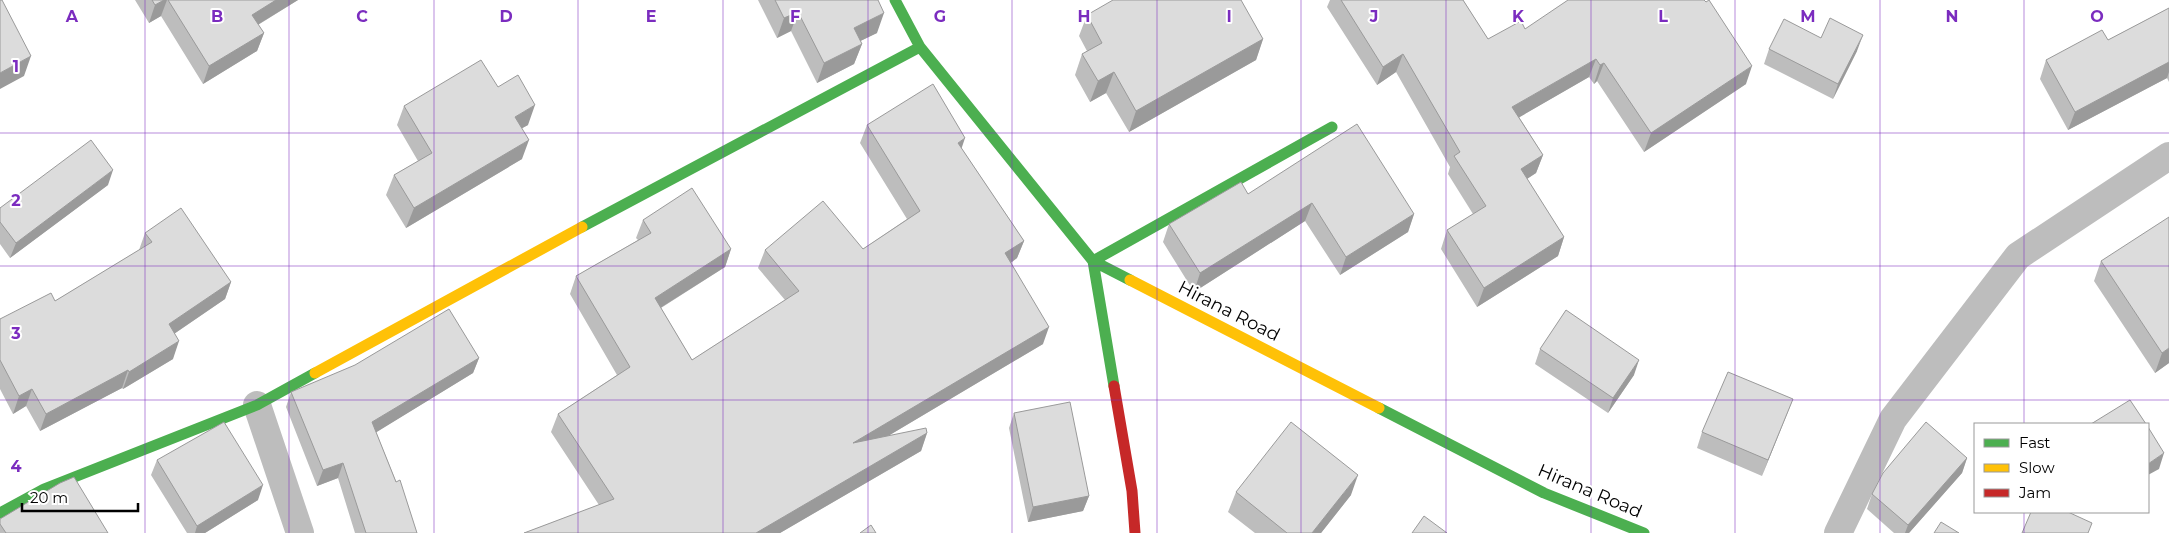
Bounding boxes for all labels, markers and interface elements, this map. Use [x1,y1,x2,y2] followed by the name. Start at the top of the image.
[65,7,79,26] text: A
[211,7,223,26] text: B
[356,7,368,26] text: C
[499,7,513,26] text: D
[646,7,656,26] text: E
[790,7,800,26] text: F
[934,7,946,26] text: G
[1078,7,1090,26] text: H
[1226,7,1232,26] text: I
[1369,7,1378,26] text: J
[1512,7,1525,26] text: K
[1658,7,1668,26] text: L
[1800,7,1816,26] text: M
[1946,7,1958,26] text: N
[2090,7,2104,26] text: O
[13,57,19,76] text: 1
[11,191,21,210] text: 2
[1174,276,1284,346] street label: Hirana Road
[10,324,21,343] text: 3
[1974,423,2149,513] legend
[2019,433,2050,452] text: Fast
[10,457,22,476] text: 4
[2019,458,2055,477] text: Slow
[1535,459,1645,523] street label: Hirana Road
[22,480,139,512] scale bar
[2018,483,2051,502] text: Jam
[30,488,68,507] text: 20 m

